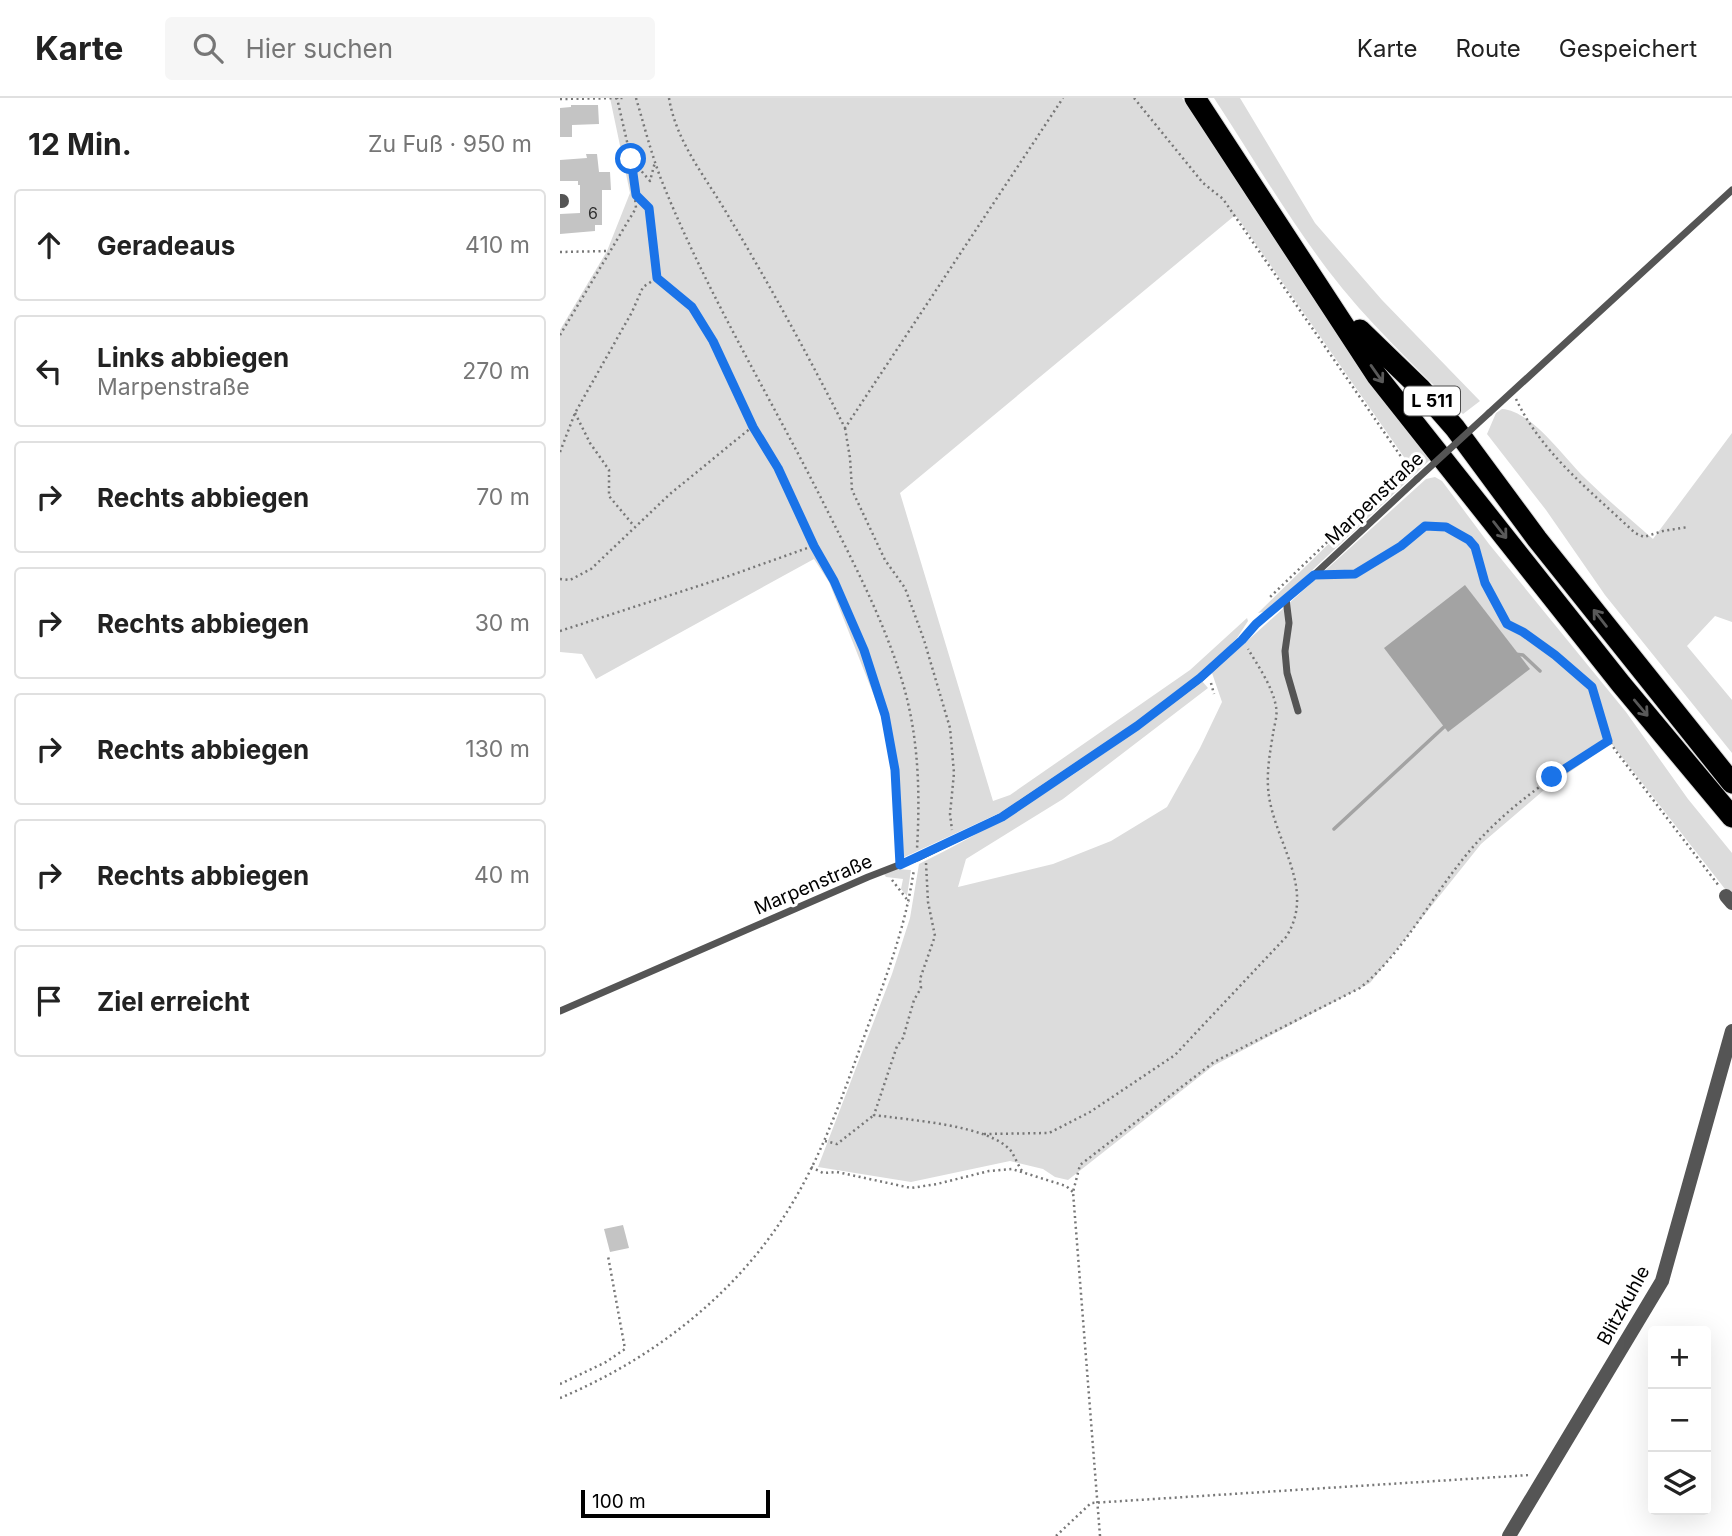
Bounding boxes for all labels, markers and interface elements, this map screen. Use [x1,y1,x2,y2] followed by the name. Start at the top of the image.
[165,17,655,80] search box
[35,28,123,68] text: Karte
[189,29,227,67] icon: search
[245,33,393,64] text: Hier suchen
[1357,34,1417,63] text: Karte
[1455,34,1521,63] text: Route
[1559,34,1697,63] text: Gespeichert
[28,126,132,162] text: 12 Min.
[368,130,532,158] text: Zu Fuß · 950 m
[615,143,646,174] route start
[588,203,598,223] house number: 6
[30,226,68,264] icon: ahead
[97,230,235,261] text: Geradeaus
[465,231,530,259] text: 410 m
[97,342,289,373] text: Links abbiegen
[30,352,68,390] icon: left
[462,357,530,385] text: 270 m
[1370,364,1384,383] one-way arrow
[97,373,250,401] text: Marpenstraße
[1404,386,1460,416] road number: L 511
[1320,447,1428,550] street label: Marpenstraße
[30,478,68,516] icon: right
[97,482,309,513] text: Rechts abbiegen
[476,483,530,511] text: 70 m
[1492,520,1507,538] one-way arrow
[30,604,68,642] icon: right
[97,608,309,639] text: Rechts abbiegen
[475,609,530,637] text: 30 m
[1592,610,1608,628] one-way arrow
[1633,698,1649,716] one-way arrow
[30,730,68,768] icon: right
[97,734,309,765] text: Rechts abbiegen
[465,735,530,763] text: 130 m
[1536,761,1567,792] route end
[751,849,876,920] street label: Marpenstraße
[30,856,68,894] icon: right
[97,860,309,891] text: Rechts abbiegen
[474,861,530,889] text: 40 m
[30,982,68,1020] icon: arrive
[97,986,250,1017] text: Ziel erreicht
[1592,1262,1655,1349] street label: Blitzkuhle
[1648,1326,1711,1515] map controls
[1648,1326,1711,1389] button: +
[1648,1389,1711,1452] button: −
[1648,1452,1711,1515] button: layers
[581,1487,770,1519] scale bar
[592,1490,646,1513] text: 100 m

